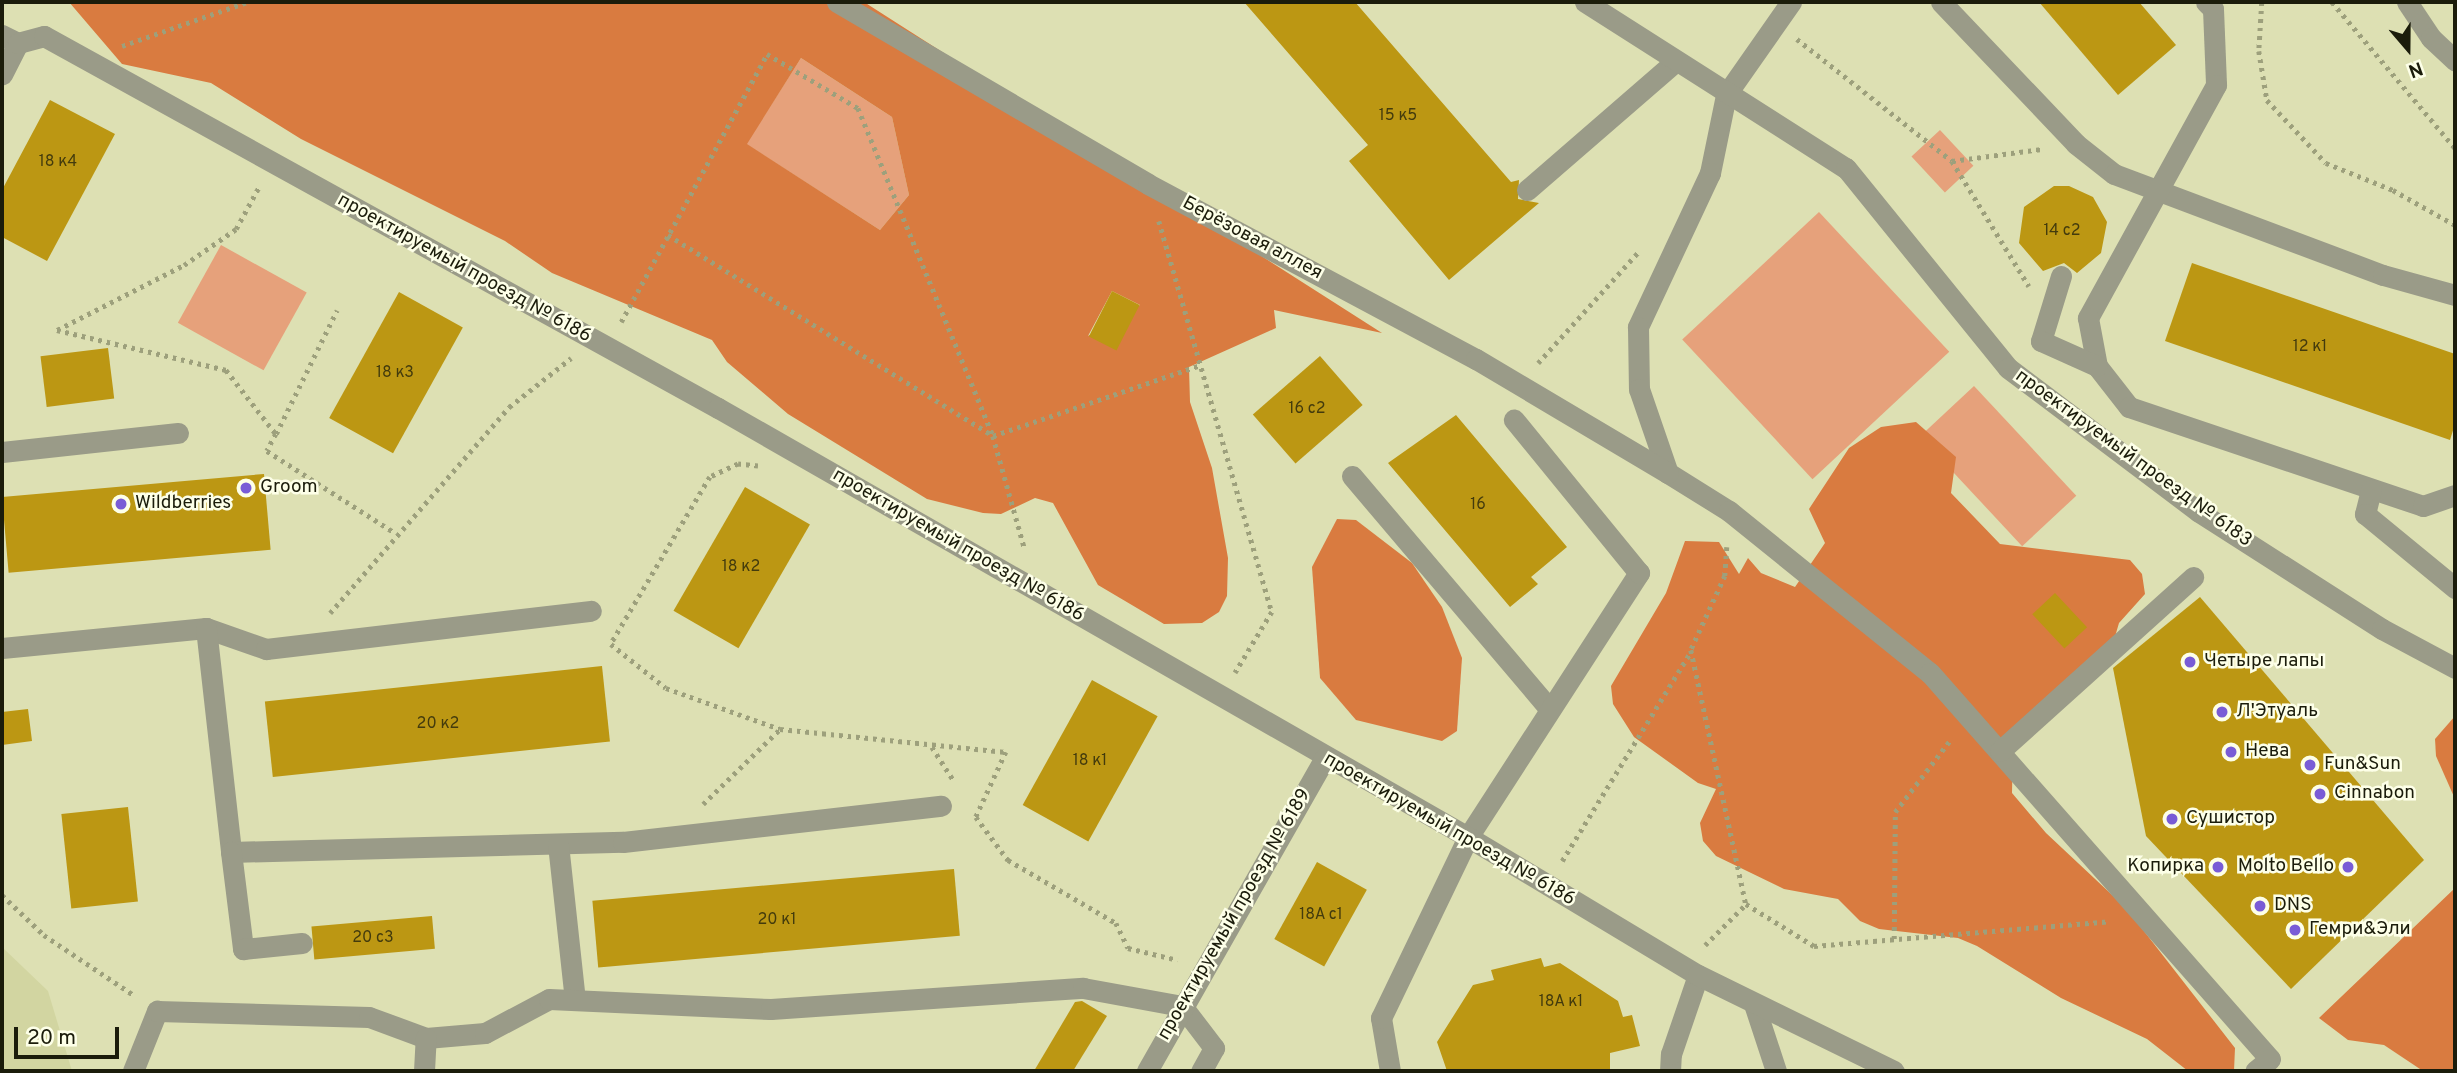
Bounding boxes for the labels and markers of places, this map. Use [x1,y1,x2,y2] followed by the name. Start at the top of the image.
[260,477,317,499] place label: Groom
[238,480,254,496] marker: Groom
[135,493,231,515] place label: Wildberries
[113,496,129,512] marker: Wildberries
[2204,651,2324,673] place label: Четыре лапы
[2182,654,2198,670] marker: Четыре лапы
[2236,701,2318,723] place label: Л'Этуаль
[2214,704,2230,720] marker: Л'Этуаль
[2245,741,2289,763] place label: Нева
[2223,744,2239,760] marker: Нева
[2324,754,2401,776] place label: Fun&Sun
[2302,757,2318,773] marker: Fun&Sun
[2334,783,2415,805] place label: Cinnabon
[2312,786,2328,802] marker: Cinnabon
[2186,808,2275,830] place label: Сушистор
[2164,811,2180,827] marker: Сушистор
[2127,856,2204,878] place label: Копирка
[2238,856,2334,878] place label: Molto Bello
[2210,859,2226,875] marker: Копирка
[2340,859,2356,875] marker: Molto Bello
[2274,895,2312,917] place label: DNS
[2252,898,2268,914] marker: DNS
[2309,919,2411,941] place label: Гемри&Эли
[2287,922,2303,938] marker: Гемри&Эли

